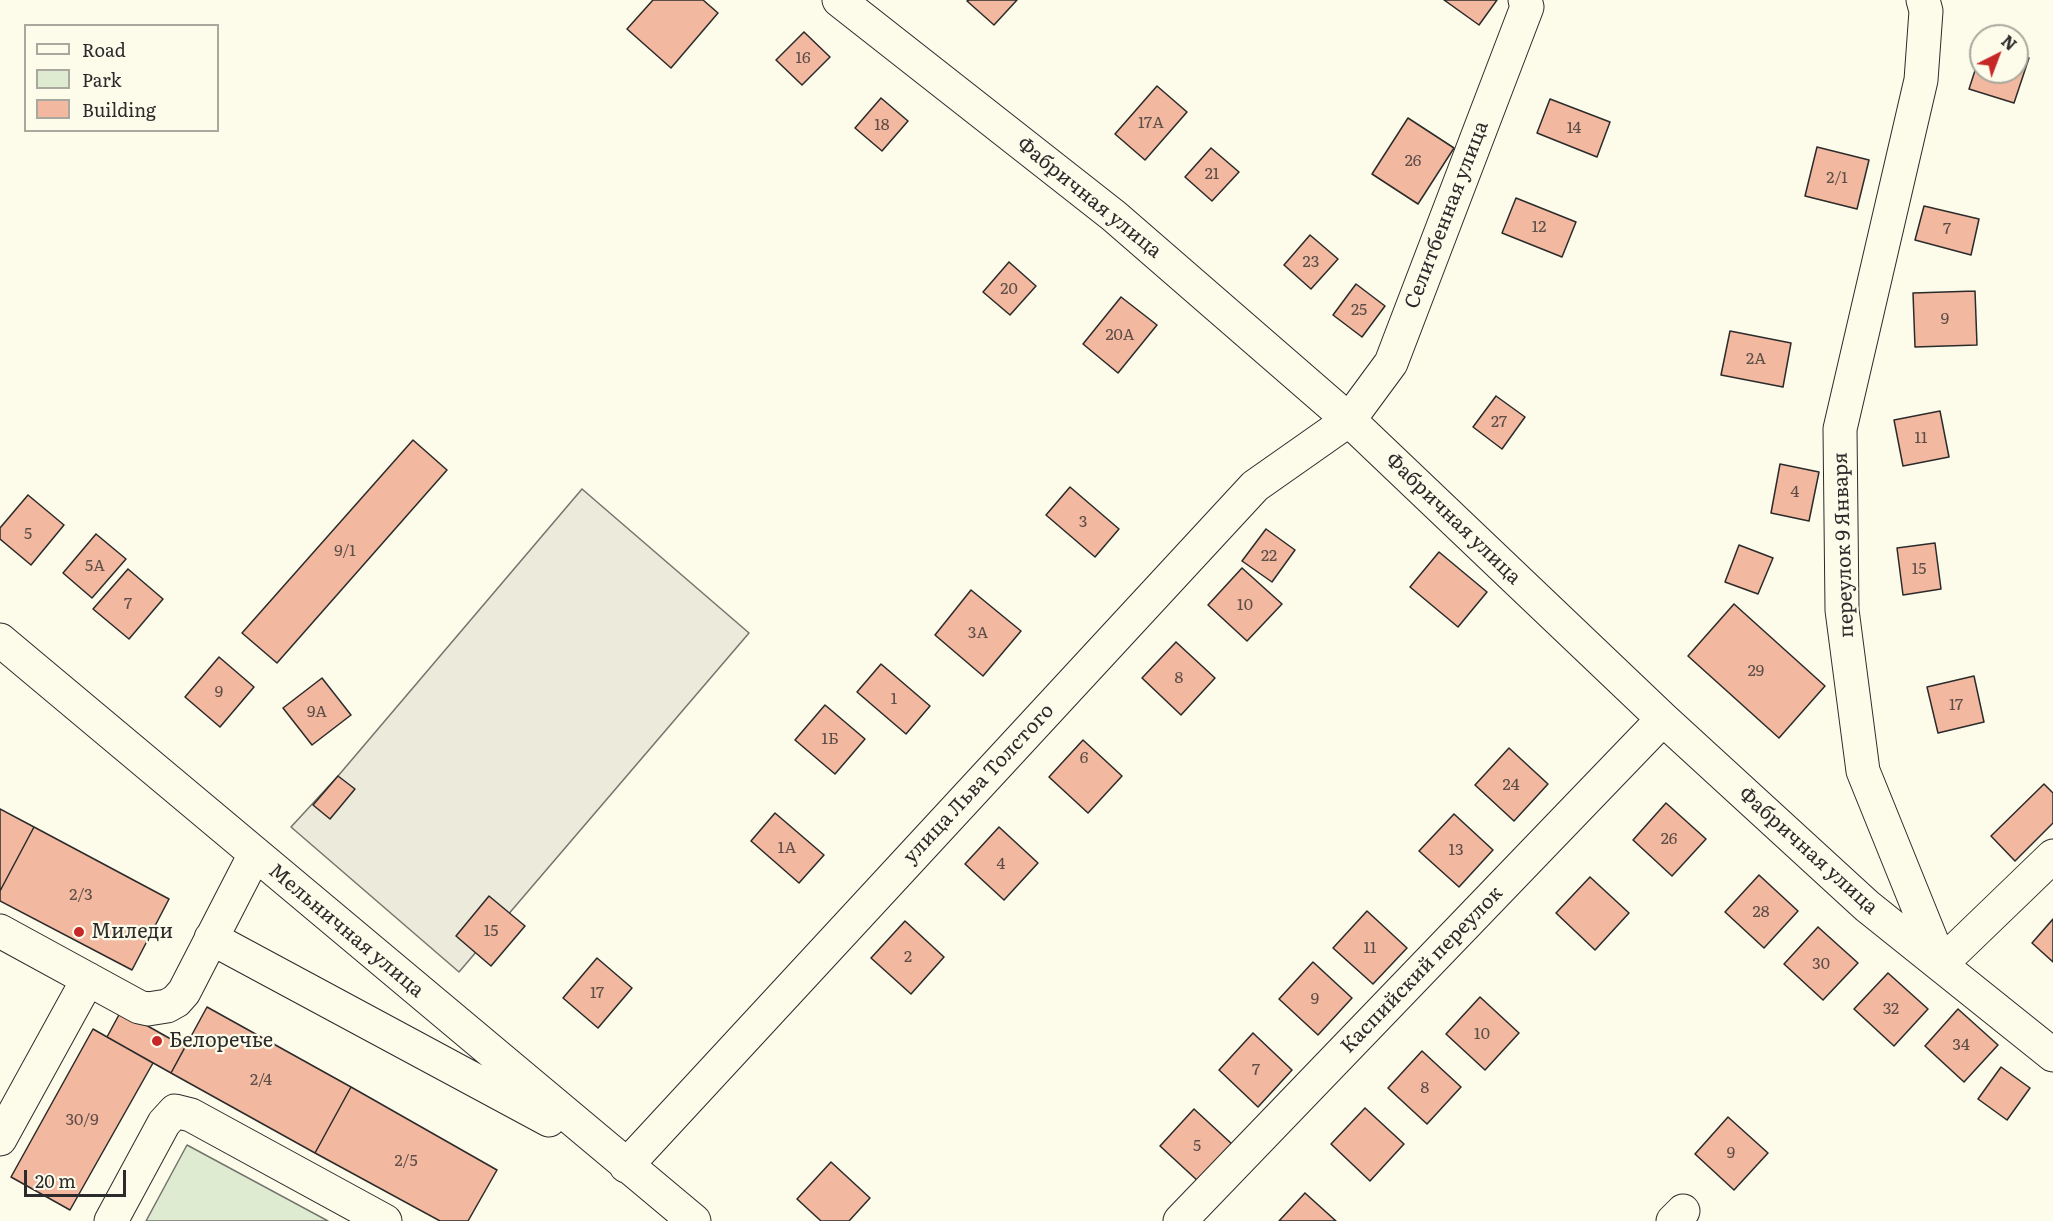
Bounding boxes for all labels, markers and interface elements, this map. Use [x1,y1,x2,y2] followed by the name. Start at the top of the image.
[24,24,219,132] legend
[1969,24,2029,84] north arrow
[1997,29,2023,56] text: N
[82,36,126,63] text: Road
[795,48,811,68] house number: 16
[82,66,121,93] text: Park
[82,96,156,123] text: Building
[1138,113,1164,133] house number: 17А
[874,115,890,135] house number: 18
[1400,118,1494,312] street label: Селитбенная улица
[1567,118,1581,138] house number: 14
[1012,132,1166,264] street label: Фабричная улица
[1405,151,1421,171] house number: 26
[1205,164,1219,184] house number: 21
[1826,168,1848,188] house number: 2/1
[1532,217,1546,237] house number: 12
[1943,219,1951,239] house number: 7
[1303,252,1319,272] house number: 23
[1000,279,1018,299] house number: 20
[1351,300,1367,320] house number: 25
[1941,309,1949,329] house number: 9
[1105,325,1135,345] house number: 20А
[1746,349,1766,369] house number: 2А
[1491,412,1507,432] house number: 27
[1914,428,1928,448] house number: 11
[1380,448,1526,590] street label: Фабричная улица
[1829,452,1859,638] street label: переулок 9 Января
[1791,482,1799,502] house number: 4
[1079,512,1087,532] house number: 3
[24,524,32,544] house number: 5
[334,541,356,561] house number: 9/1
[1261,546,1277,566] house number: 22
[85,556,105,576] house number: 5А
[1912,559,1926,579] house number: 15
[124,594,132,614] house number: 7
[1237,595,1253,615] house number: 10
[968,623,988,643] house number: 3А
[1748,661,1764,681] house number: 29
[1175,668,1183,688] house number: 8
[215,682,223,702] house number: 9
[891,689,897,709] house number: 1
[1949,695,1963,715] house number: 17
[899,699,1059,869] street label: улица Льва Толстого
[307,702,327,722] house number: 9А
[821,729,839,749] house number: 1Б
[1080,748,1088,768] house number: 6
[1503,775,1519,795] house number: 24
[1733,782,1883,920] street label: Фабричная улица
[1661,829,1677,849] house number: 26
[778,838,796,858] house number: 1А
[1448,840,1464,860] house number: 13
[997,854,1005,874] house number: 4
[263,859,429,1003] street label: Мельничная улица
[1336,882,1508,1058] street label: Каспийский переулок
[69,885,93,905] house number: 2/3
[1753,902,1769,922] house number: 28
[91,920,173,944] place label: Миледи
[484,921,498,941] house number: 15
[72,925,86,939] marker: Миледи
[1363,938,1377,958] house number: 11
[904,947,912,967] house number: 2
[1812,954,1830,974] house number: 30
[590,983,604,1003] house number: 17
[1311,989,1319,1009] house number: 9
[1883,999,1899,1019] house number: 32
[1474,1024,1490,1044] house number: 10
[169,1029,273,1053] place label: Белоречье
[150,1034,164,1048] marker: Белоречье
[1952,1035,1970,1055] house number: 34
[1252,1060,1260,1080] house number: 7
[250,1070,272,1090] house number: 2/4
[1421,1078,1429,1098] house number: 8
[65,1110,99,1130] house number: 30/9
[1193,1136,1201,1156] house number: 5
[1727,1143,1735,1163] house number: 9
[394,1151,418,1171] house number: 2/5
[27,1158,129,1196] scale bar
[35,1167,76,1194] text: 20 m

